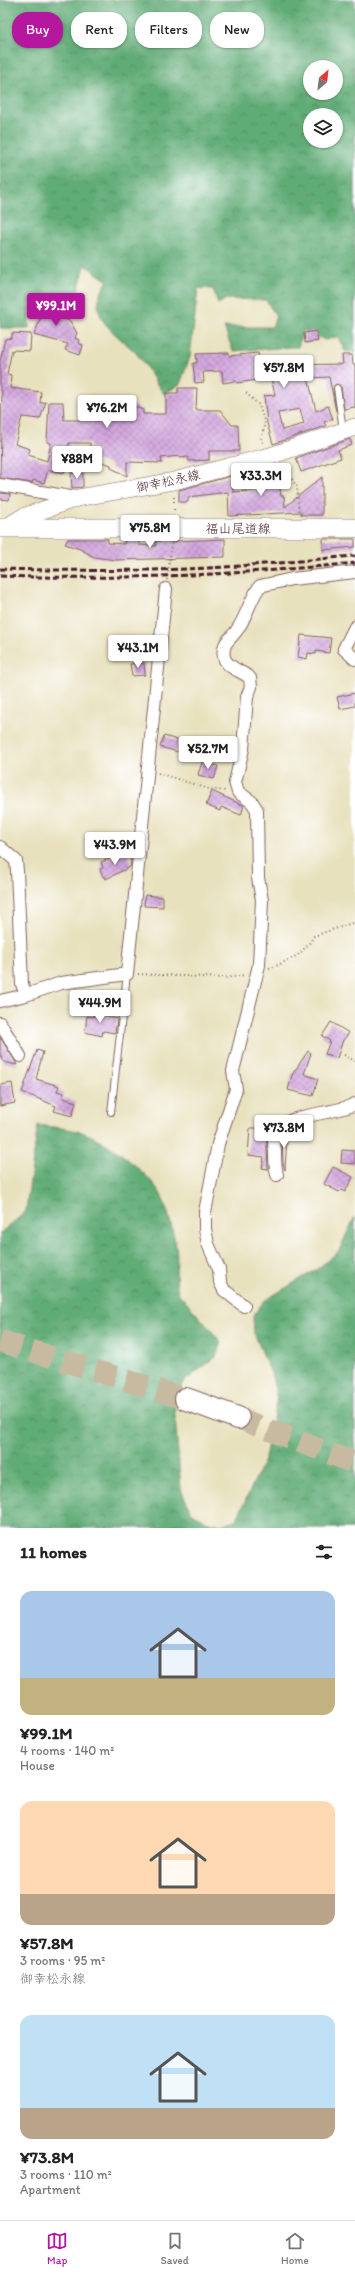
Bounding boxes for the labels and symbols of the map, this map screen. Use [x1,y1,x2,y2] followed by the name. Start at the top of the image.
[303,60,343,100] north arrow
[23,293,89,327] pin: ¥99.1M
[251,355,317,389] pin: ¥57.8M
[74,395,140,429] pin: ¥76.2M
[53,446,101,480] pin: ¥88M
[228,463,294,497] pin: ¥33.3M
[135,467,202,495] street label: 御幸松永線
[117,515,183,549] pin: ¥75.8M
[205,521,271,536] street label: 福山尾道線
[105,635,171,669] pin: ¥43.1M
[175,736,241,770] pin: ¥52.7M
[82,832,148,866] pin: ¥43.9M
[67,990,133,1024] pin: ¥44.9M
[251,1115,317,1149] pin: ¥73.8M

